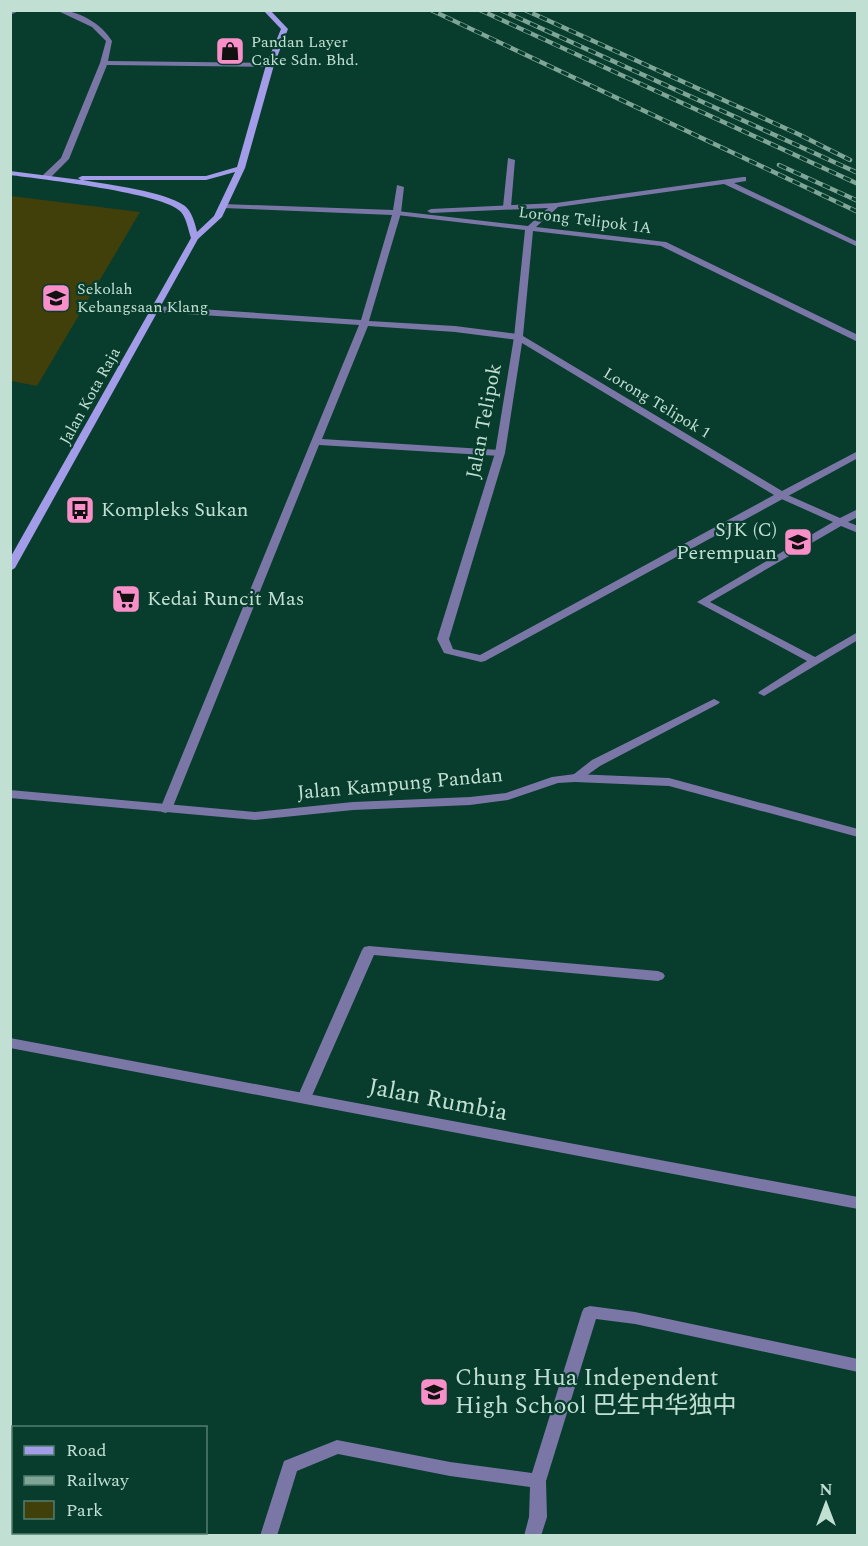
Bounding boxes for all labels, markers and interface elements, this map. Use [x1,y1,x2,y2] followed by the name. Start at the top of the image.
[251,30,358,72] place label: Pandan Layer Cake Sdn. Bhd.
[214,35,246,67] shop icon: Pandan Layer Cake Sdn. Bhd.
[517,200,653,240] street label: Lorong Telipok 1A
[77,277,208,319] place label: Sekolah Kebangsaan Klang
[40,282,72,314] school or university icon: Sekolah Kebangsaan Klang
[53,343,127,449] street label: Jalan Kota Raja
[458,361,510,481] street label: Jalan Telipok
[599,361,715,445] street label: Lorong Telipok 1
[64,494,96,526] bus stop icon: Kompleks Sukan
[101,495,248,525] place label: Kompleks Sukan
[676,515,777,568] place label: SJK (C) Perempuan
[782,526,814,558] school or university icon: SJK (C) Perempuan
[110,583,142,615] supermarket icon: Kedai Runcit Mas
[147,584,304,614] place label: Kedai Runcit Mas
[296,760,504,808] street label: Jalan Kampung Pandan
[365,1069,511,1131] street label: Jalan Rumbia
[455,1360,737,1424] place label: Chung Hua Independent High School 巴生中华独中
[418,1376,450,1408] school or university icon: Chung Hua Independent High School 巴生中华独中
[12,1426,207,1534] legend
[66,1437,107,1464] text: Road
[66,1467,130,1494] text: Railway
[796,1474,856,1534] north arrow
[819,1478,833,1502] text: N
[66,1497,103,1524] text: Park

